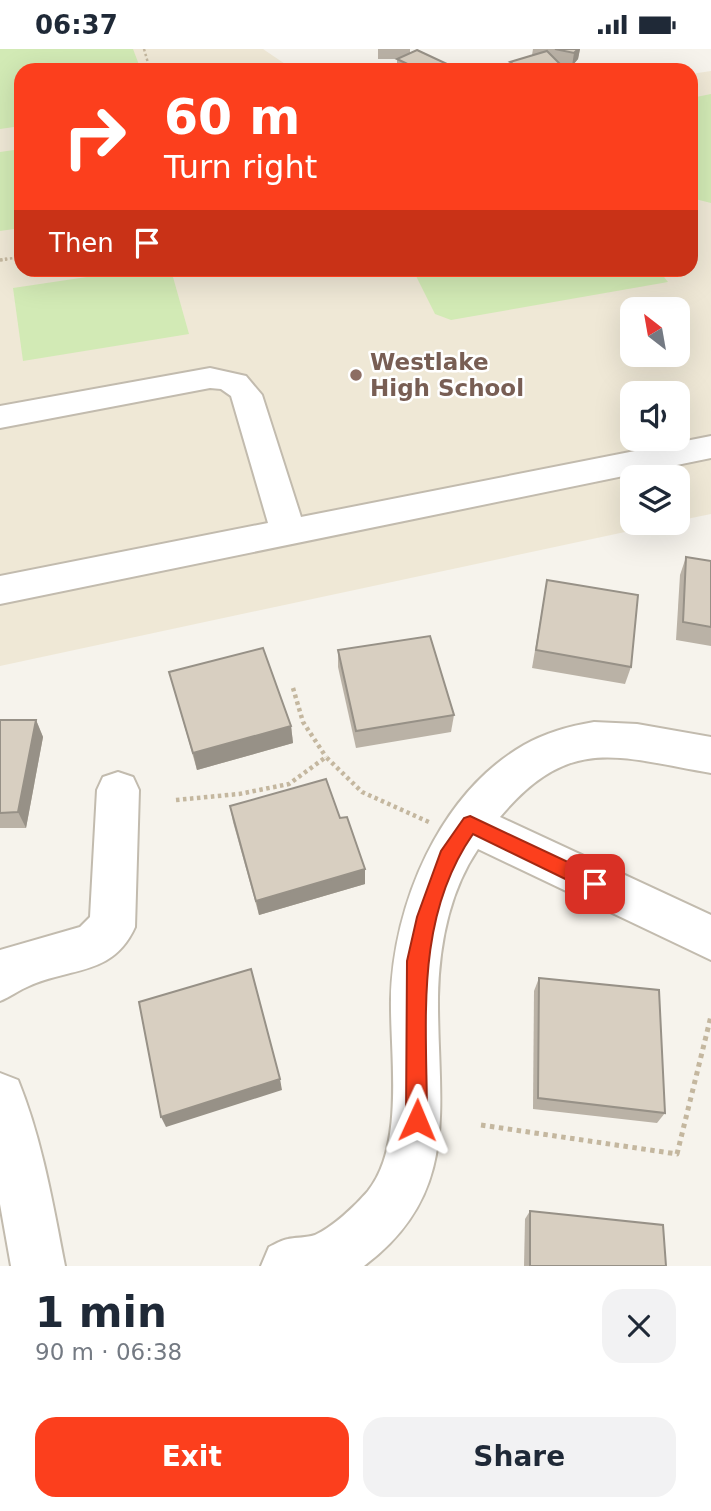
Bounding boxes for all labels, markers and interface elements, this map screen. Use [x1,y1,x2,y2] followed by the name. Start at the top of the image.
[35,10,118,40] text: 06:37
[164,89,300,146] text: 60 m
[49,91,140,182] icon: right
[164,148,317,186] text: Turn right
[128,224,166,262] icon: arrive
[49,228,114,258] text: Then
[620,297,690,367] north arrow
[620,297,690,535] map controls
[370,349,524,401] place label: Westlake High School
[348,367,364,383] marker: Westlake High School
[620,381,690,451] button: sound
[620,465,690,535] button: layers
[565,854,625,914] pin
[576,865,614,903] icon: arrive
[380,1083,454,1157] position arrow
[35,1288,167,1337] text: 1 min
[602,1289,676,1363] button: close
[35,1339,182,1365] text: 90 m · 06:38
[35,1417,349,1497] button: Exit
[363,1417,676,1497] button: Share

